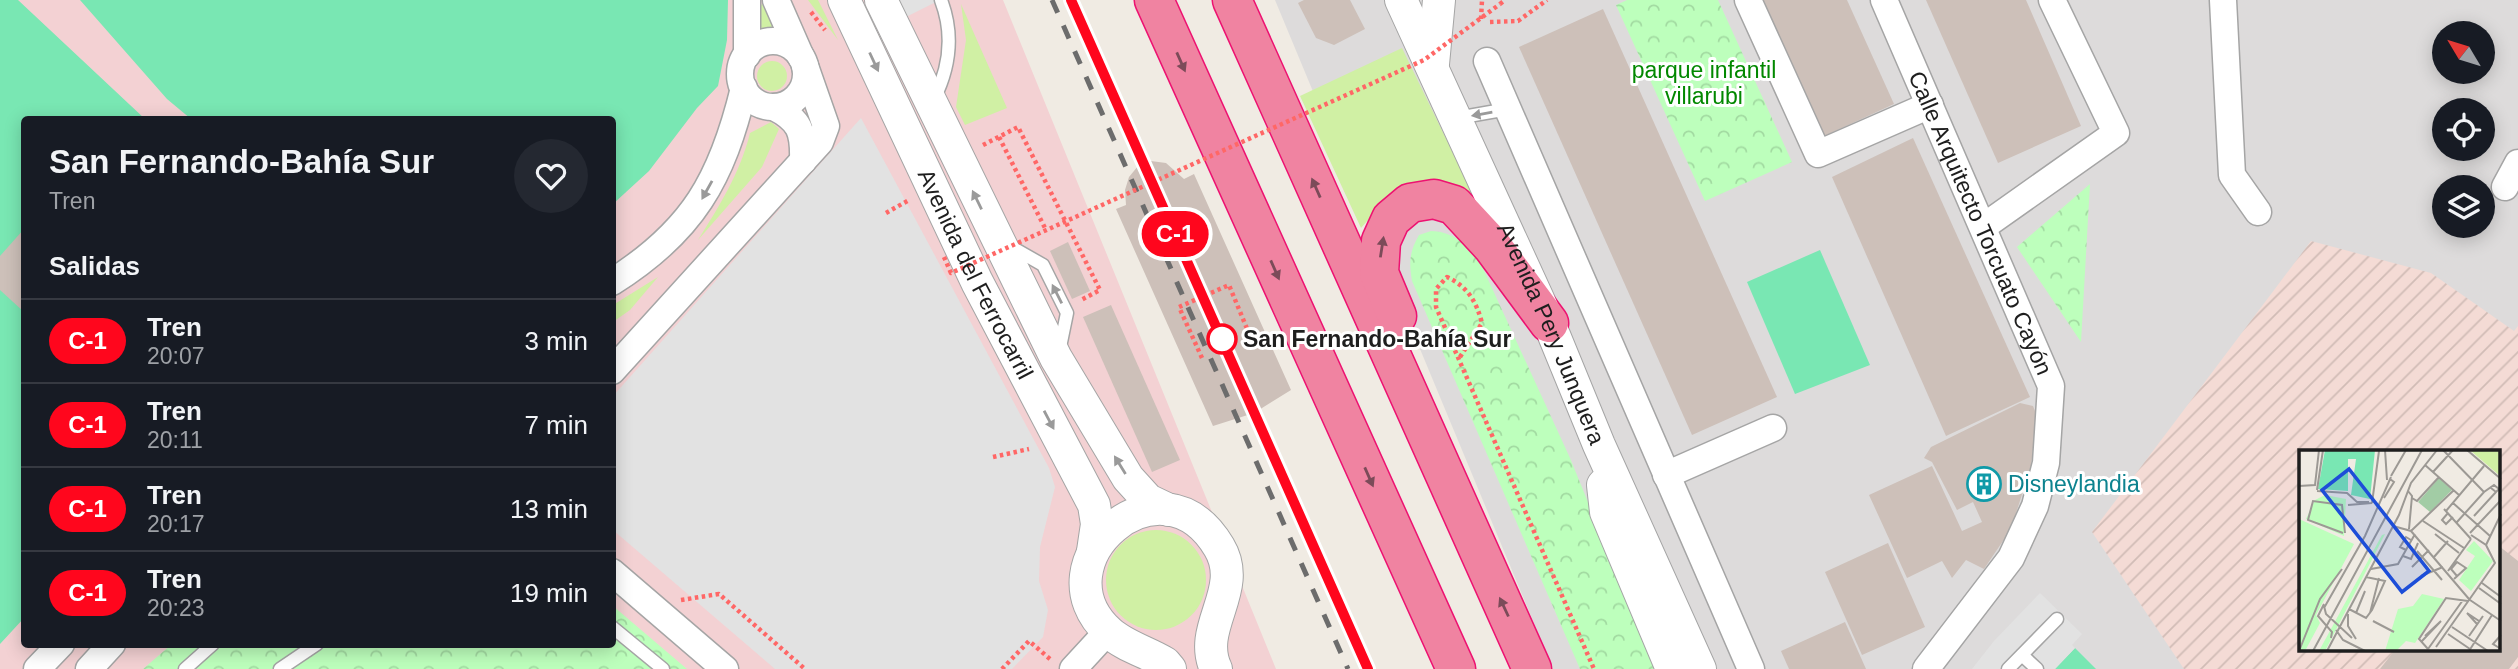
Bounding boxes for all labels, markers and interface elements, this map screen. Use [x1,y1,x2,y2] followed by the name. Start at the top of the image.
[2432,21,2496,84] north arrow
[2432,21,2495,238] map controls
[868,52,879,72] one-way arrow
[1175,52,1187,72] one-way arrow
[1632,57,1776,109] park label: parque infantil villarubi
[1903,67,2058,379] street label: Calle Arquitecto Torcuato Cayón
[2432,98,2495,161] button: locate
[1471,109,1493,120] one-way arrow
[514,139,588,213] button: heart
[49,143,434,180] text: San Fernando-Bahía Sur
[913,165,1039,383] street label: Avenida del Ferrocarril
[2432,175,2495,238] button: layers
[1310,177,1321,198] one-way arrow
[701,180,713,200] one-way arrow
[49,188,95,214] text: Tren
[971,190,983,210] one-way arrow
[1135,211,1215,257] line badge: C-1
[1492,219,1610,449] street label: Avenida Pery Junquera
[1156,220,1194,247] text: C-1
[1377,236,1388,258] one-way arrow
[49,251,140,281] text: Salidas
[1270,259,1281,280] one-way arrow
[1052,284,1063,304] one-way arrow
[147,312,202,342] text: Tren
[1207,324,1237,354] marker: San Fernando-Bahía Sur
[524,326,588,356] text: 3 min
[1243,326,1511,352] place label: San Fernando-Bahía Sur
[68,327,107,354] text: C-1
[147,343,205,369] text: 20:07
[147,396,202,426] text: Tren
[524,410,588,440] text: 7 min
[1044,410,1055,430] one-way arrow
[68,411,107,438] text: C-1
[147,427,203,453] text: 20:11
[2299,450,2500,652] inset map
[1113,455,1126,475] one-way arrow
[1965,465,2003,503] building icon: Disneylandia
[1363,467,1375,487] one-way arrow
[2008,471,2140,497] place label: Disneylandia
[147,480,202,510] text: Tren
[510,494,588,524] text: 13 min
[68,495,107,522] text: C-1
[147,511,205,537] text: 20:17
[147,564,202,594] text: Tren
[510,578,588,608] text: 19 min
[68,579,107,606] text: C-1
[147,595,205,621] text: 20:23
[1498,597,1510,617] one-way arrow

